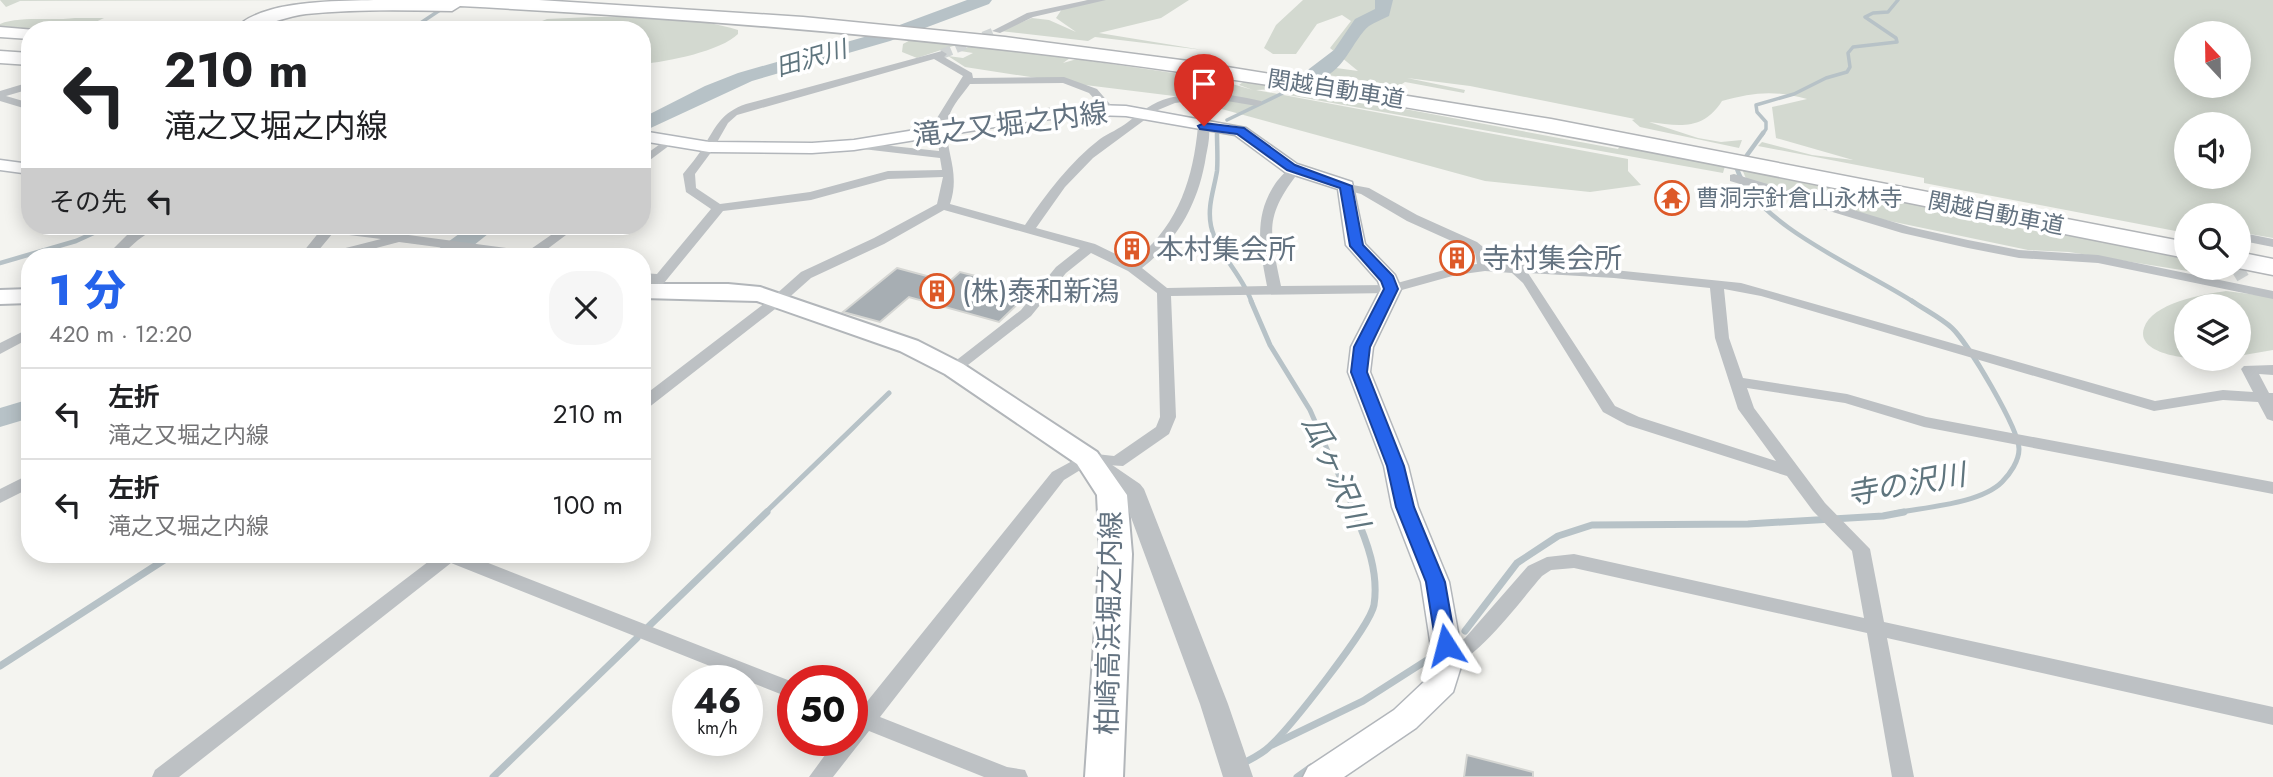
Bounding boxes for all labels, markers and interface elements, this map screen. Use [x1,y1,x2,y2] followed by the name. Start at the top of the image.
[2174,21,2250,98] north arrow
[2174,21,2251,371] map controls
[772,30,853,85] water label: 田沢川
[164,35,308,105] text: 210 m
[49,49,140,140] icon: left
[1174,54,1234,126] pin
[1265,61,1407,117] street label: 関越自動車道
[1185,65,1223,103] icon: arrive
[910,92,1110,156] street label: 滝之又堀之内線
[164,103,388,149] text: 滝之又堀之内線
[2174,112,2251,189] button: sound
[1653,179,1691,217] temple icon: 曹洞宗針倉山永林寺
[1696,181,1903,215] place label: 曹洞宗針倉山永林寺
[141,182,179,220] icon: left
[49,183,127,221] text: その先
[1925,183,2067,243] street label: 関越自動車道
[2174,203,2251,280] button: search
[1156,229,1296,270] place label: 本村集会所
[1113,230,1151,268] building icon: 本村集会所
[1482,238,1622,279] place label: 寺村集会所
[1438,239,1476,277] building icon: 寺村集会所
[49,260,126,321] text: 1 分
[549,271,623,345] button: close
[962,271,1119,312] place label: (株)泰和新潟
[918,272,956,310] building icon: (株)泰和新潟
[2174,294,2251,371] button: layers
[49,317,192,351] text: 420 m · 12:20
[108,378,160,416] text: 左折
[49,395,87,433] icon: left
[553,395,623,433] text: 210 m
[1292,408,1381,538] water label: 瓜ヶ沢川
[108,418,269,452] text: 滝之又堀之内線
[1843,452,1972,516] water label: 寺の沢川
[108,469,160,507] text: 左折
[49,486,87,524] icon: left
[552,486,623,524] text: 100 m
[108,509,269,543] text: 滝之又堀之内線
[1087,511,1131,735] street label: 柏崎高浜堀之内線
[1409,608,1483,682] position arrow
[777,665,868,756] speed limit sign: 50
[694,676,741,726] text: 46
[697,715,738,741] text: km/h

